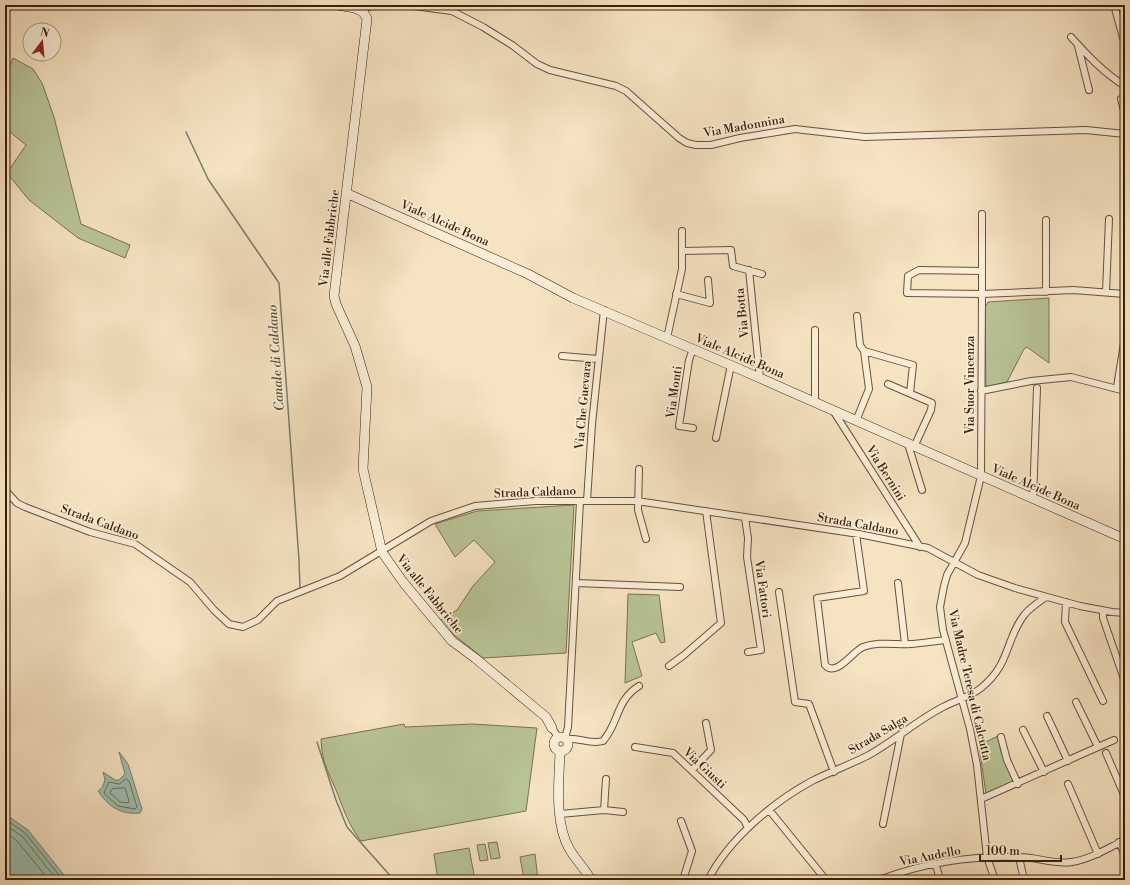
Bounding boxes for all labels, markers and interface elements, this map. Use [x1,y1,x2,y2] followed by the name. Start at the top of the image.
[22,22,62,62] north arrow
[38,25,51,41] text: N
[701,112,787,141] street label: Via Madonnina
[316,189,343,288] street label: Via alle Fabbriche
[397,197,492,250] street label: Viale Alcide Bona
[732,286,753,340] street label: Via Botta
[264,304,288,412] water label: Canale di Caldano
[692,330,788,382] street label: Viale Alcide Bona
[963,335,978,435] street label: Via Suor Vincenza
[572,359,595,451] street label: Via Che Guevara
[663,365,686,420] street label: Via Monti
[862,442,909,504] street label: Via Bernini
[988,461,1083,514] street label: Viale Alcide Bona
[494,484,577,501] street label: Strada Caldano
[59,501,141,544] street label: Strada Caldano
[816,510,900,539] street label: Strada Caldano
[392,551,466,637] street label: Via alle Fabbriche
[751,558,774,619] street label: Via Fattori
[945,607,994,763] street label: Via Madre Teresa di Calcutta
[846,710,911,758] street label: Strada Salga
[679,744,729,792] street label: Via Giusti
[980,837,1061,863] scale bar
[897,843,962,870] street label: Via Audello
[986,844,1020,859] text: 100 m

